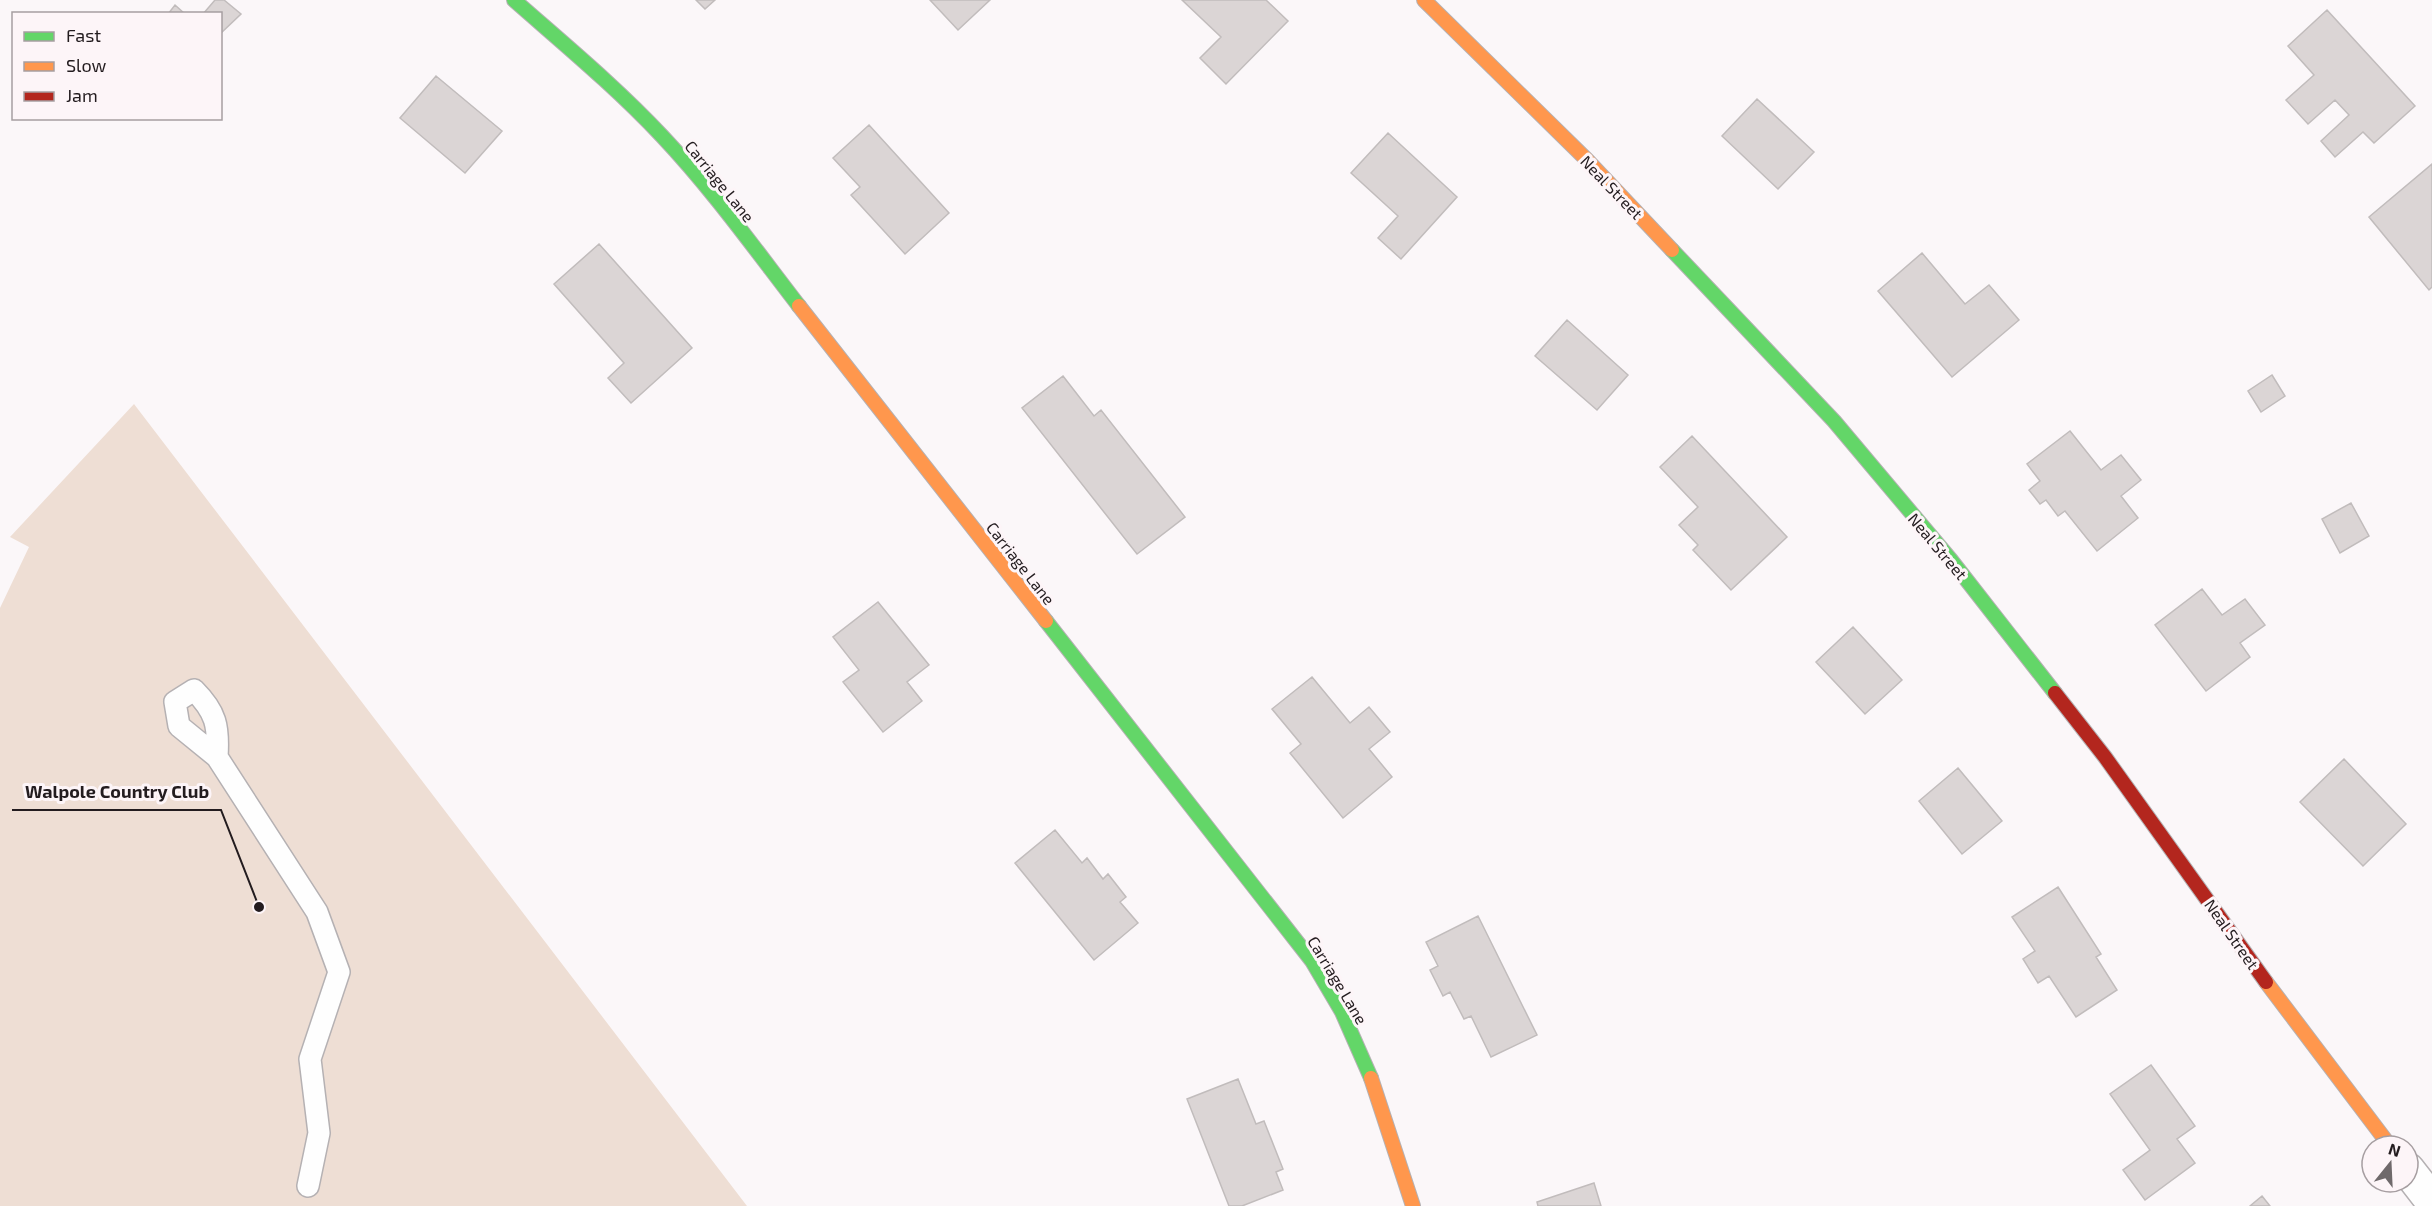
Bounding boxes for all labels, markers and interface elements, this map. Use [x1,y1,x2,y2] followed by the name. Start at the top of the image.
[12,12,222,120] legend
[66,24,101,46] text: Fast
[66,54,107,76] text: Slow
[66,84,98,106] text: Jam
[681,136,759,226] street label: Carriage Lane
[1577,151,1647,223] street label: Neal Street
[1905,509,1971,583] street label: Neal Street
[983,518,1059,608] street label: Carriage Lane
[12,774,221,810] callout: Walpole Country Club
[25,780,209,802] text: Walpole Country Club
[2201,895,2263,973] street label: Neal Street
[1304,932,1372,1028] street label: Carriage Lane
[2360,1134,2420,1194] north arrow
[2386,1138,2403,1160] text: N

